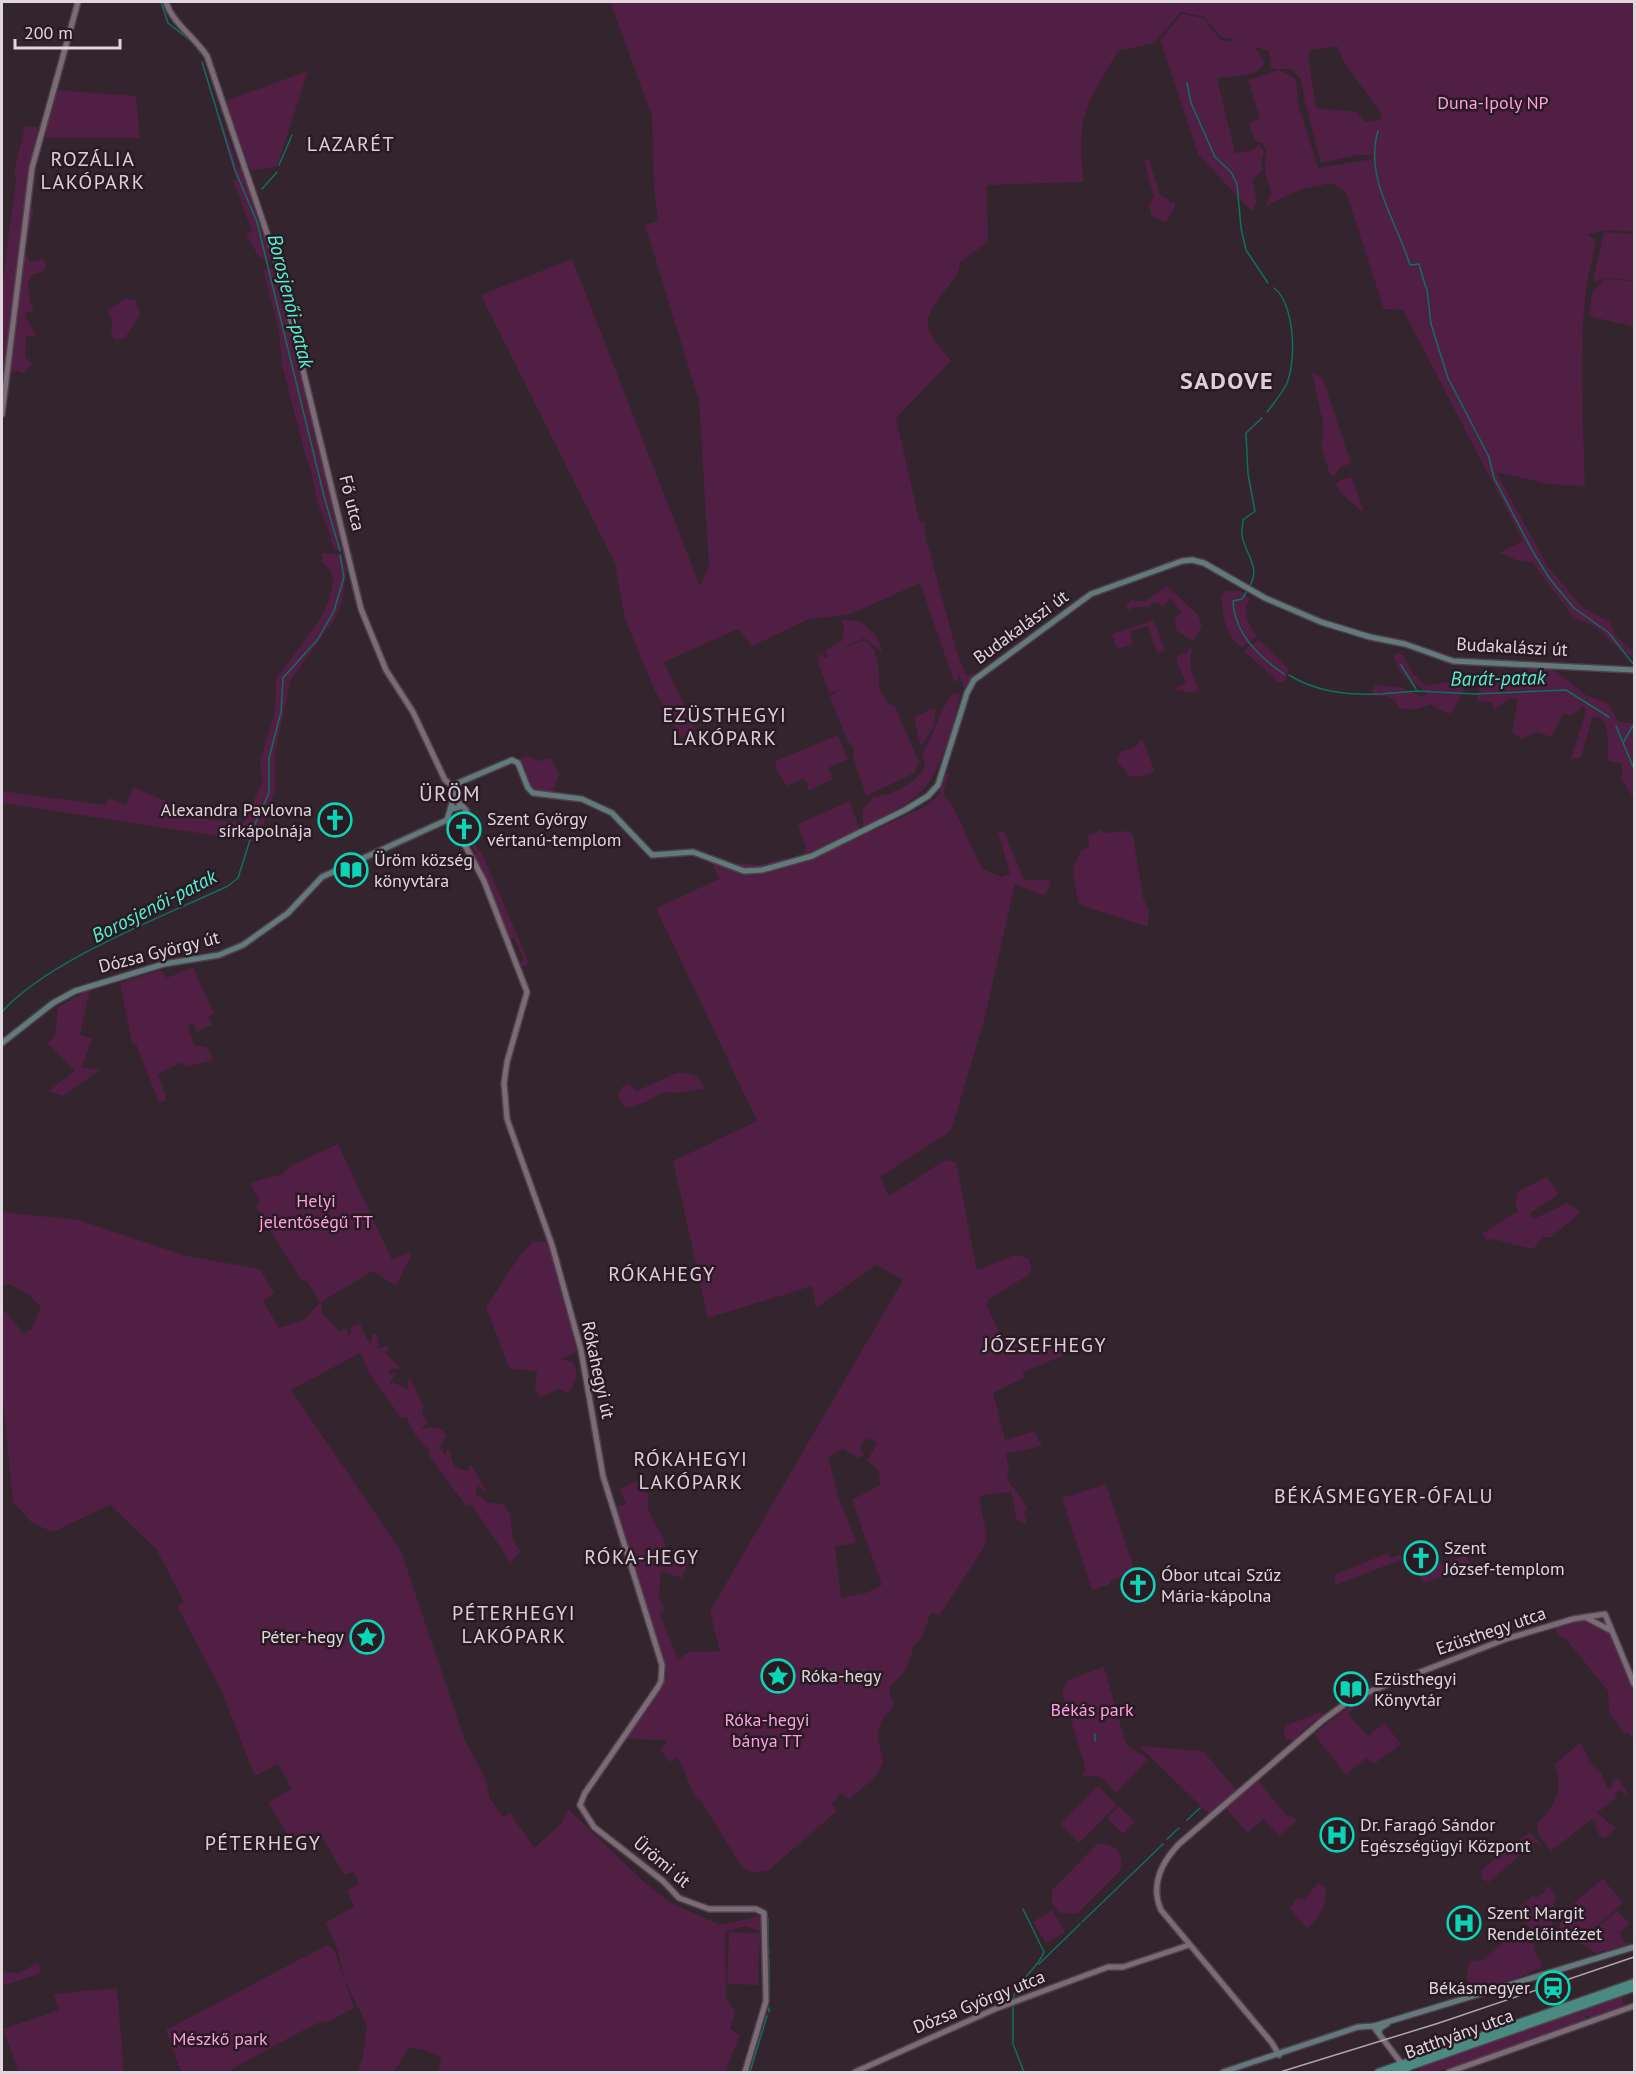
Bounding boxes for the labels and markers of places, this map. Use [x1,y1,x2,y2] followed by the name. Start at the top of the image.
[161,798,312,842] place label: Alexandra Pavlovna sírkápolnája
[317,802,353,838] church icon: Alexandra Pavlovna sírkápolnája
[487,807,621,851] place label: Szent György vértanú-templom
[446,811,482,847] church icon: Szent György vértanú-templom
[374,848,473,892] place label: Üröm község könyvtára
[333,852,369,888] library icon: Üröm község könyvtára
[1443,1536,1565,1580] place label: Szent József-templom
[1403,1540,1439,1576] church icon: Szent József-templom
[1161,1563,1281,1607] place label: Óbor utcai Szűz Mária-kápolna
[1120,1567,1156,1603] church icon: Óbor utcai Szűz Mária-kápolna
[349,1619,385,1655] place icon: Péter-hegy
[261,1625,345,1648] place label: Péter-hegy
[760,1658,796,1694] place icon: Róka-hegy
[801,1664,882,1687] place label: Róka-hegy
[1374,1667,1457,1711] place label: Ezüsthegyi Könyvtár
[1333,1671,1369,1707] library icon: Ezüsthegyi Könyvtár
[1360,1813,1531,1857] place label: Dr. Faragó Sándor Egészségügyi Központ
[1319,1817,1355,1853] hospital icon: Dr. Faragó Sándor Egészségügyi Központ
[1487,1901,1602,1945] place label: Szent Margit Rendelőintézet
[1446,1905,1482,1941] hospital icon: Szent Margit Rendelőintézet
[1535,1970,1571,2006] station icon: Békásmegyer
[1429,1976,1530,1999] place label: Békásmegyer

